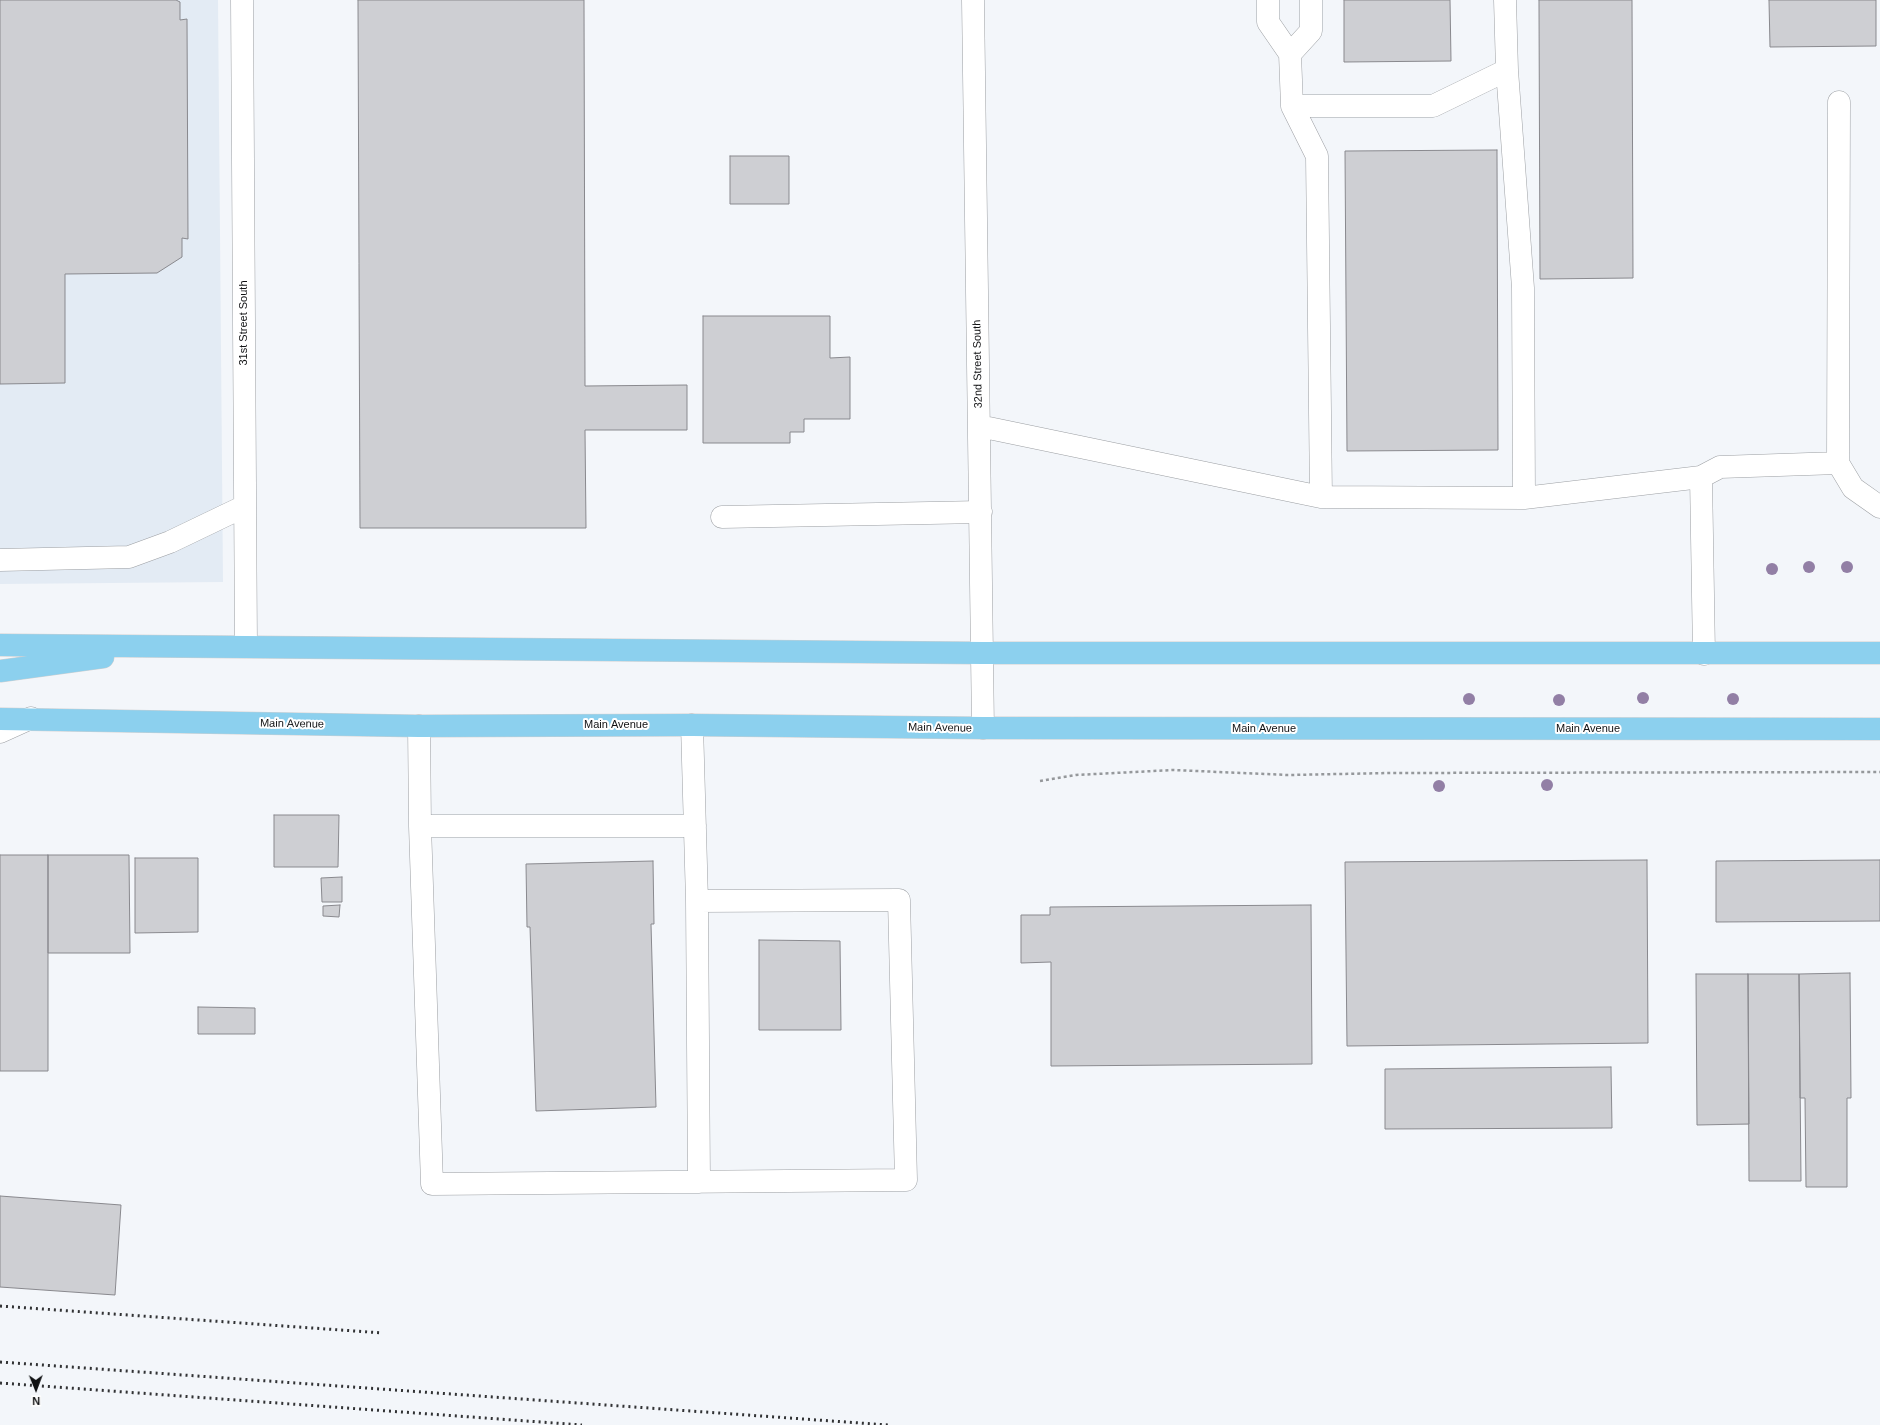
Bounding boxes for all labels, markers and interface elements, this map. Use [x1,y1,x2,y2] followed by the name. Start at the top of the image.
[237,281,251,365] street label: 31st Street South
[971,320,985,408] street label: 32nd Street South
[260,717,324,731] street label: Main Avenue
[584,718,648,732] street label: Main Avenue
[908,721,972,735] street label: Main Avenue
[1232,722,1296,736] street label: Main Avenue
[1556,722,1620,736] street label: Main Avenue
[16,1369,56,1409] north arrow
[32,1395,40,1407] text: N

